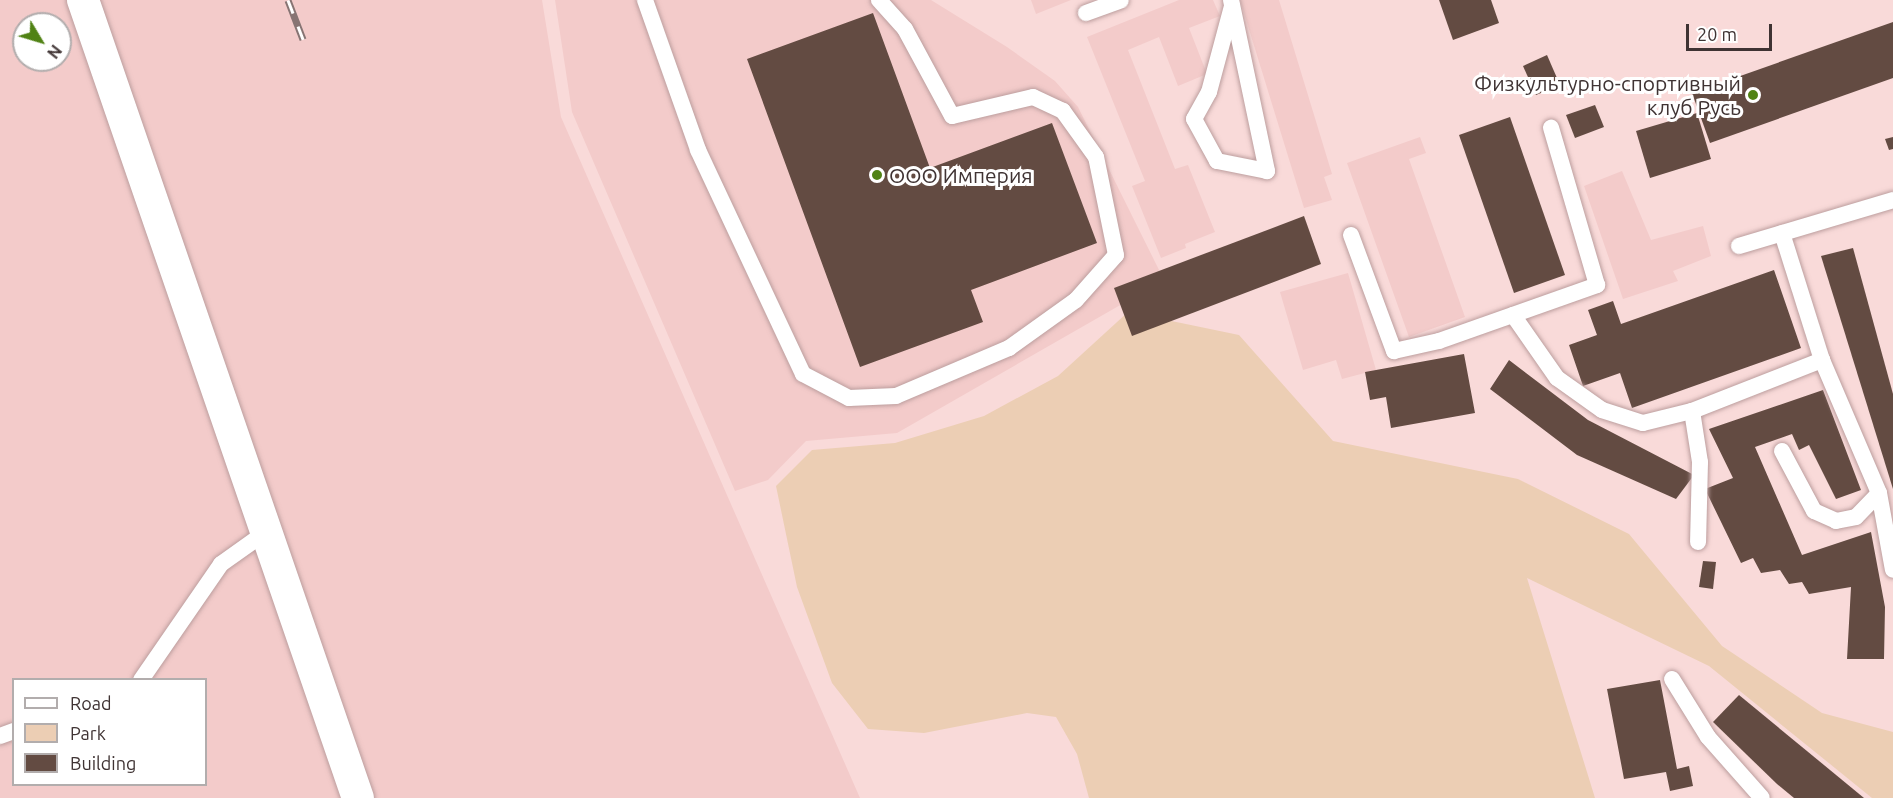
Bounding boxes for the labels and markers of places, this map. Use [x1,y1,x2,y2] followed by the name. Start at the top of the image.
[1474,70,1741,120] place label: Физкультурно-спортивный клуб Русь
[1746,88,1760,102] marker: Физкультурно-спортивный клуб Русь
[889,162,1033,188] place label: ООО Империя
[870,168,884,182] marker: ООО Империя

